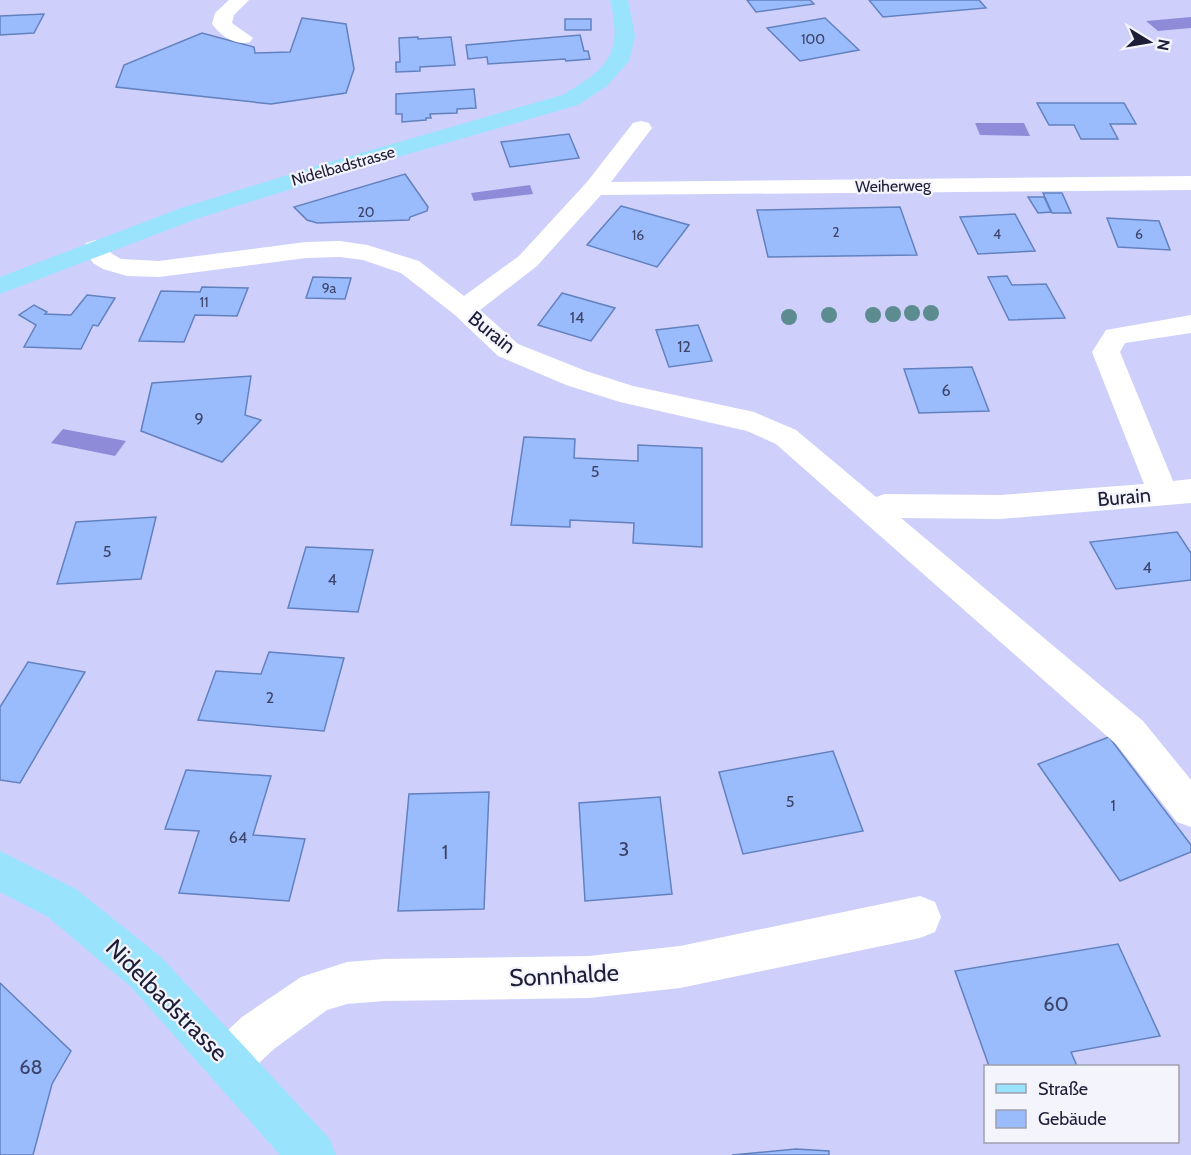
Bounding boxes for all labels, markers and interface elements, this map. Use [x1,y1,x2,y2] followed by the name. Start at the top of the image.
[1119,12,1179,72] north arrow
[801,30,825,48] house number: 100
[1153,37,1174,52] text: N
[289,142,397,190] street label: Nidelbadstrasse
[855,176,932,196] street label: Weiherweg
[357,203,375,221] house number: 20
[832,223,840,241] house number: 2
[993,225,1001,243] house number: 4
[1135,225,1143,243] house number: 6
[632,226,644,244] house number: 16
[322,279,337,297] house number: 9a
[199,293,209,311] house number: 11
[464,306,520,358] street label: Burain
[570,308,584,327] house number: 14
[677,337,691,356] house number: 12
[941,381,951,400] house number: 6
[194,409,204,428] house number: 9
[591,462,599,481] house number: 5
[1096,483,1152,511] street label: Burain
[103,542,111,561] house number: 5
[1142,558,1152,577] house number: 4
[327,570,337,589] house number: 4
[266,688,274,707] house number: 2
[786,792,794,811] house number: 5
[1110,796,1116,815] house number: 1
[229,828,247,847] house number: 64
[619,837,629,861] house number: 3
[442,840,448,864] house number: 1
[100,933,234,1067] street label: Nidelbadstrasse
[508,958,620,992] street label: Sonnhalde
[1043,992,1069,1016] house number: 60
[19,1055,43,1079] house number: 68
[984,1065,1179,1143] legend
[1038,1078,1088,1100] text: Straße
[1038,1108,1107,1130] text: Gebäude

